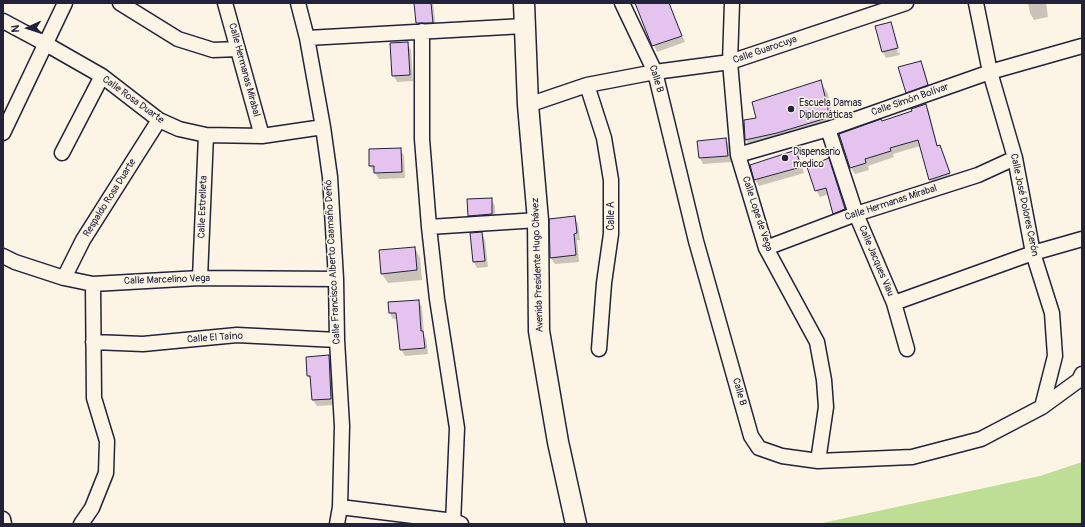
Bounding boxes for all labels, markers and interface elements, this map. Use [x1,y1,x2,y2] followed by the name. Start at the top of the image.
[8,8,48,48] north arrow
[226,22,262,118] street label: Calle Hermanas Mirabal
[9,25,22,33] text: N
[731,33,799,67] street label: Calle Guarocuya
[646,64,666,94] street label: Calle B
[100,74,166,126] street label: Calle Rosa Duarte
[870,81,950,119] street label: Calle Simón Bolívar
[799,97,862,120] place label: Escuela Damas Diplomáticas
[786,104,796,114] marker: Escuela Damas Diplomáticas
[793,146,840,170] place label: Dispensario medico
[1007,152,1041,258] street label: Calle José Dolores Cerón
[780,153,790,163] marker: Dispensario medico
[81,157,139,239] street label: Respaldo Rosa Duarte
[196,175,210,239] street label: Calle Estrelleta
[739,175,775,253] street label: Calle Lope de Vega
[323,179,343,345] street label: Calle Francisco Alberto Caamaño Deñó
[843,182,939,224] street label: Calle Hermanas Mirabal
[530,197,546,333] street label: Avenida Presidente Hugo Chávez
[605,201,617,231] street label: Calle A
[856,224,896,298] street label: Calle Jacques Viau
[124,273,210,287] street label: Calle Marcelino Vega
[187,330,243,346] street label: Calle El Taíno
[729,377,749,407] street label: Calle B

